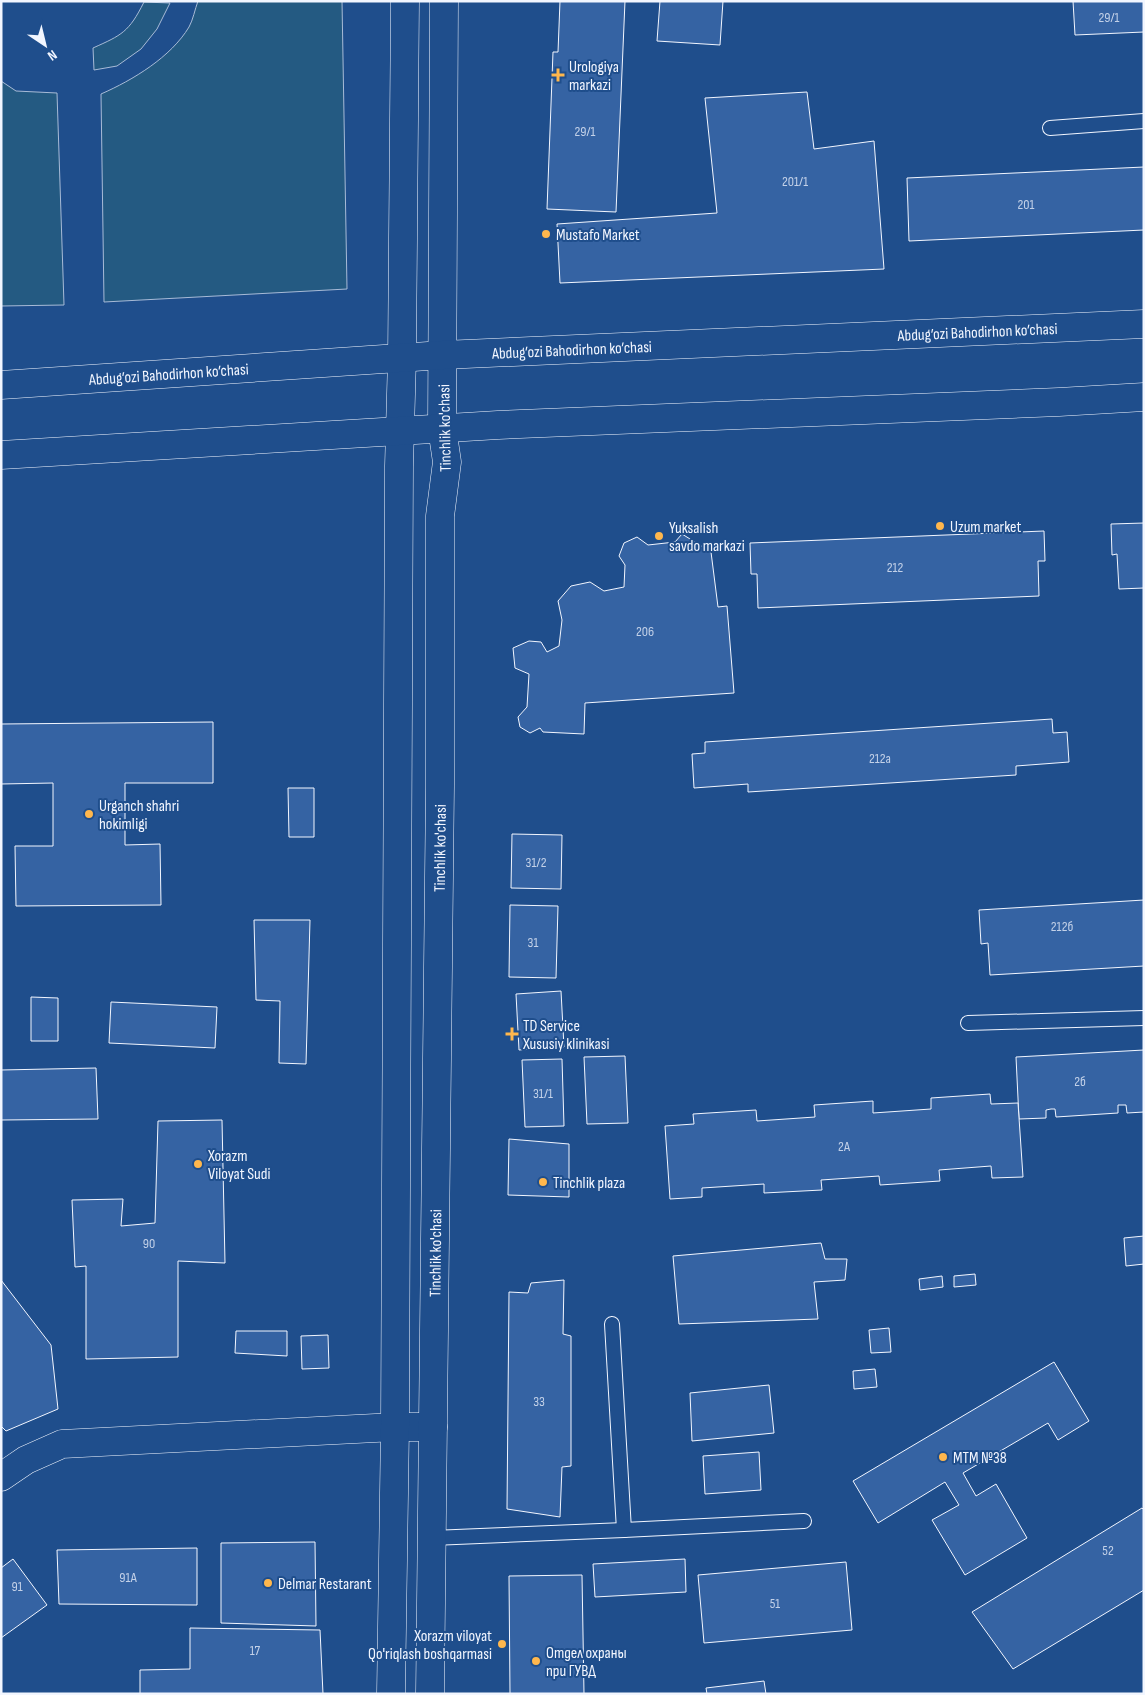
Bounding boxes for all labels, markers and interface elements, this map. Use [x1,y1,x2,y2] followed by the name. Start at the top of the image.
[1099,9,1120,26] house number: 29/1
[20,20,70,70] north arrow
[44,46,60,64] text: N
[569,58,619,95] place label: Urologiya markazi
[551,68,565,82] marker: Urologiya markazi
[575,123,596,140] house number: 29/1
[782,173,808,190] house number: 201/1
[1018,196,1035,213] house number: 201
[556,226,640,245] place label: Mustafo Market
[540,228,552,240] marker: Mustafo Market
[896,320,1058,346] street label: Abdug’ozi Bahodirhon ko’chasi
[491,338,652,364] street label: Abdug’ozi Bahodirhon ko’chasi
[87,360,249,390] street label: Abdug’ozi Bahodirhon ko’chasi
[435,384,456,472] street label: Tinchlik ko'chasi
[950,518,1021,537] place label: Uzum market
[669,519,745,556] place label: Yuksalish savdo markazi
[934,520,946,532] marker: Uzum market
[653,530,665,542] marker: Yuksalish savdo markazi
[887,559,904,576] house number: 212
[636,623,654,640] house number: 206
[869,750,891,767] house number: 212а
[99,797,179,834] place label: Urganch shahri hokimligi
[431,804,451,892] street label: Tinchlik ko'chasi
[83,808,95,820] marker: Urganch shahri hokimligi
[526,854,547,871] house number: 31/2
[1051,918,1073,935] house number: 212б
[528,934,538,951] house number: 31
[522,1017,609,1054] place label: TD Service Xususiy klinikasi
[505,1027,519,1041] marker: TD Service Xususiy klinikasi
[1074,1073,1086,1090] house number: 2б
[533,1085,553,1102] house number: 31/1
[838,1138,851,1155] house number: 2А
[207,1147,270,1184] place label: Xorazm Viloyat Sudi
[192,1158,204,1170] marker: Xorazm Viloyat Sudi
[553,1174,625,1193] place label: Tinchlik plaza
[537,1176,549,1188] marker: Tinchlik plaza
[426,1209,446,1297] street label: Tinchlik ko'chasi
[143,1235,155,1252] house number: 90
[533,1393,545,1410] house number: 33
[953,1449,1007,1468] place label: МТМ №38
[937,1451,949,1463] marker: МТМ №38
[1102,1542,1114,1559] house number: 52
[119,1569,138,1586] house number: 91A
[278,1575,372,1594] place label: Delmar Restarant
[262,1577,274,1589] marker: Delmar Restarant
[11,1578,23,1595] house number: 91
[770,1595,780,1612] house number: 51
[368,1627,492,1664] place label: Xorazm viloyat Qo'riqlash boshqarmasi
[496,1638,508,1650] marker: Xorazm viloyat Qo'riqlash boshqarmasi
[250,1642,261,1659] house number: 17
[546,1644,627,1681] place label: Отдел охраны при ГУВД
[530,1655,542,1667] marker: Отдел охраны при ГУВД

